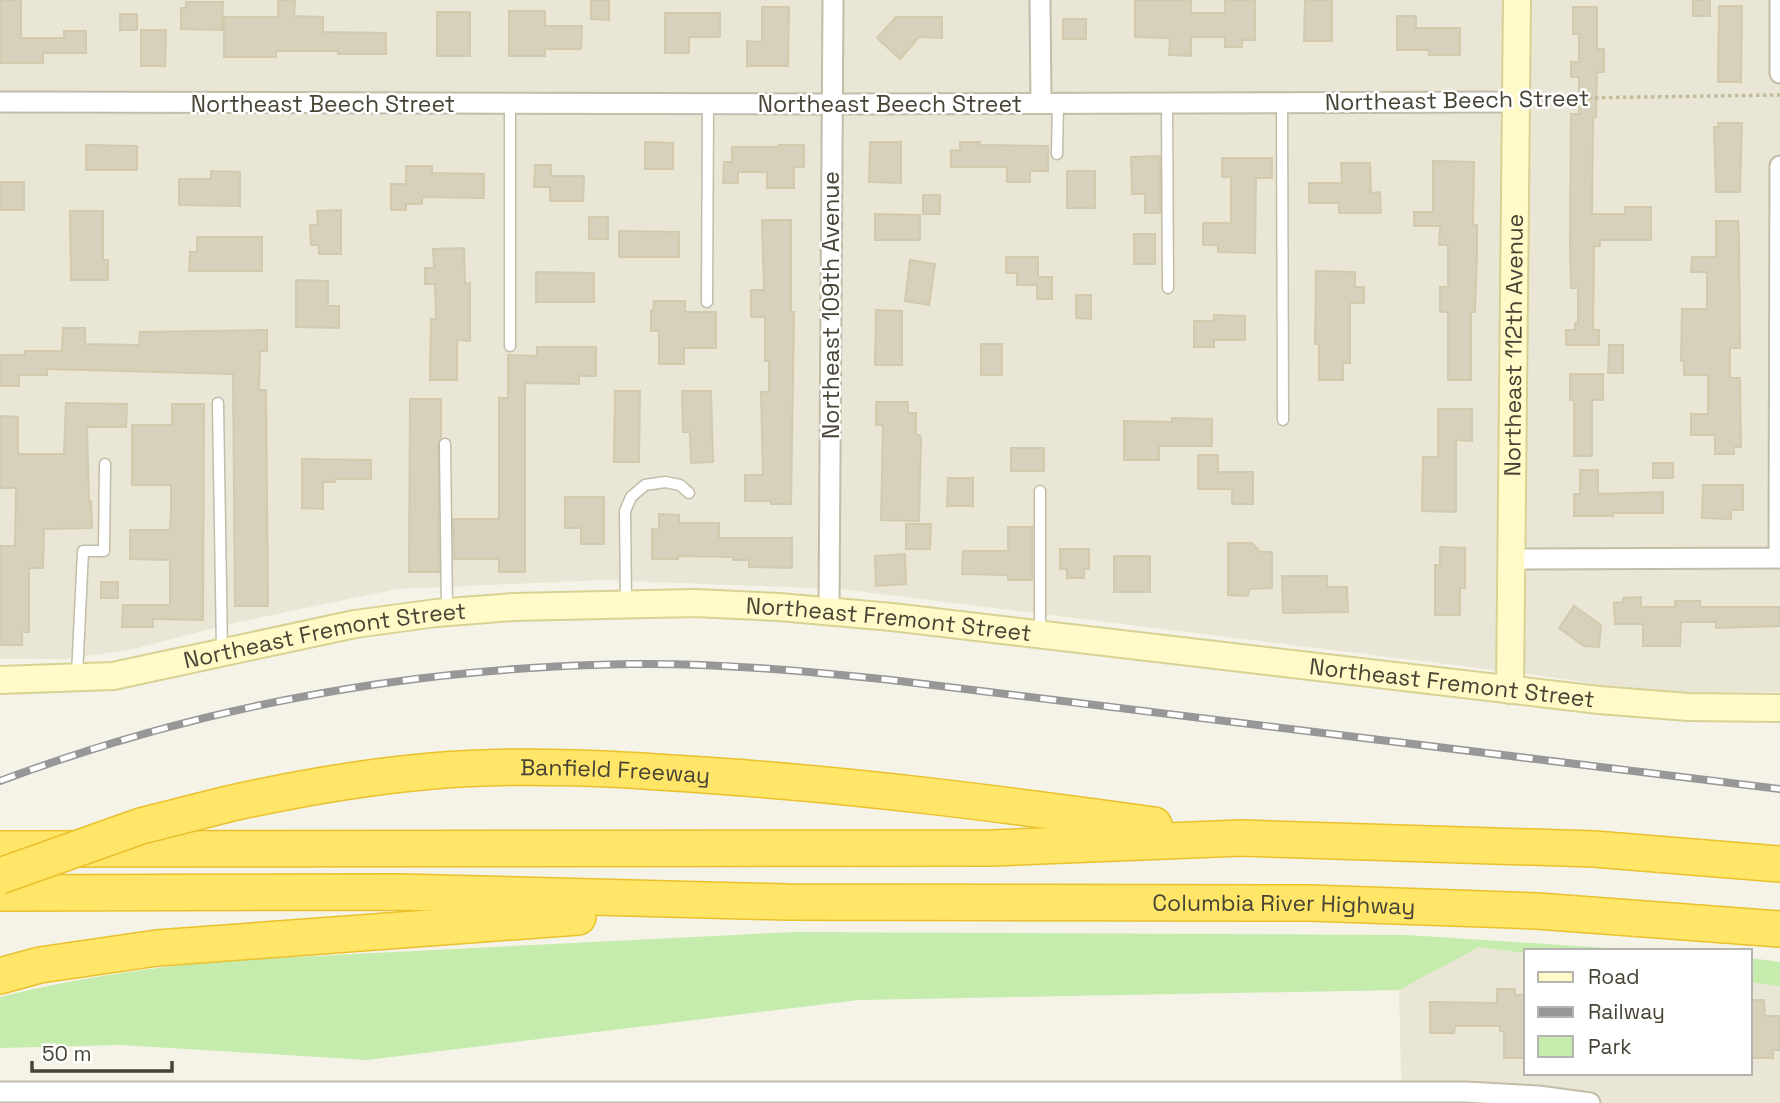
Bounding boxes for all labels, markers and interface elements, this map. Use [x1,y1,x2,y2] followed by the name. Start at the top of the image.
[1325,83,1589,117] street label: Northeast Beech Street
[191,89,455,119] street label: Northeast Beech Street
[758,89,1022,119] street label: Northeast Beech Street
[816,171,846,439] street label: Northeast 109th Avenue
[1497,214,1530,477] street label: Northeast 112th Avenue
[745,590,1033,648] street label: Northeast Fremont Street
[181,596,467,675] street label: Northeast Fremont Street
[1308,651,1596,714] street label: Northeast Fremont Street
[520,752,711,790] street label: Banfield Freeway
[1152,888,1416,922] street label: Columbia River Highway
[1524,949,1752,1075] legend
[1588,963,1640,990] text: Road
[1588,998,1665,1025] text: Railway
[32,1030,172,1074] scale bar
[1588,1033,1632,1060] text: Park
[42,1040,92,1067] text: 50 m

